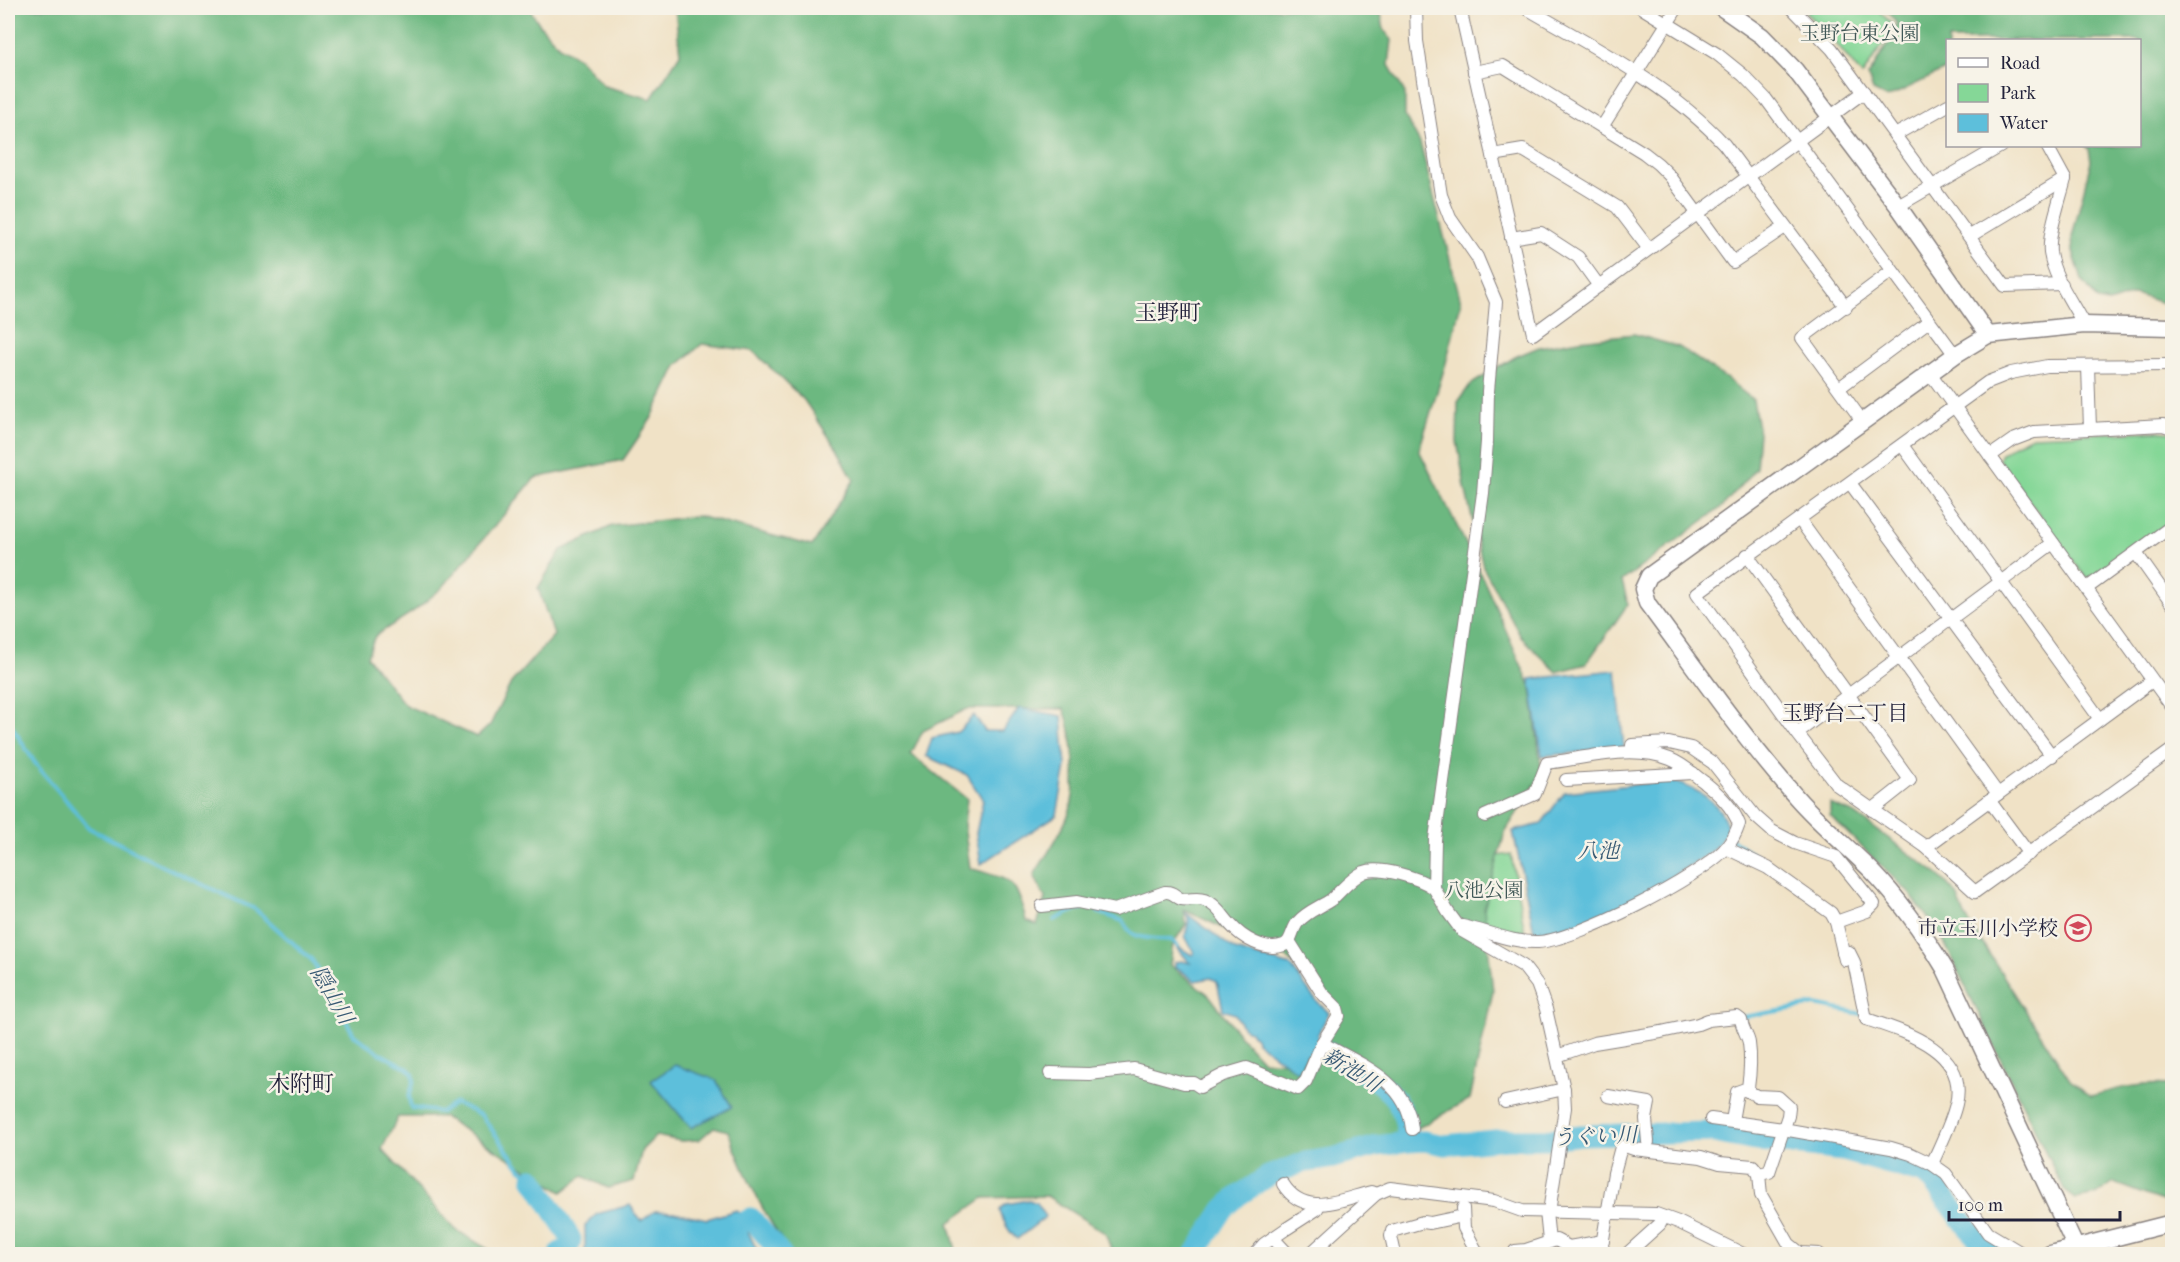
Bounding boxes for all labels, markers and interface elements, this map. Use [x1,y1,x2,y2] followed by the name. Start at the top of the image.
[1800,22,1920,45] park label: 玉野台東公園
[1946,39,2141,147] legend
[2000,53,2040,74] text: Road
[2000,83,2037,104] text: Park
[1999,113,2048,134] text: Water
[1135,300,1201,326] district label: 玉野町
[1782,701,1908,725] district label: 玉野台二丁目
[1577,839,1621,863] water label: 八池
[1444,879,1524,902] park label: 八池公園
[2063,913,2093,943] school or university icon: 市立玉川小学校
[1918,917,2058,940] place label: 市立玉川小学校
[306,962,359,1030] water label: 隠山川
[1319,1043,1387,1098] water label: 新池川
[268,1071,334,1097] district label: 木附町
[1553,1122,1639,1149] water label: うぐい川
[1949,1184,2120,1222] scale bar
[1958,1195,2003,1216] text: 100 m

